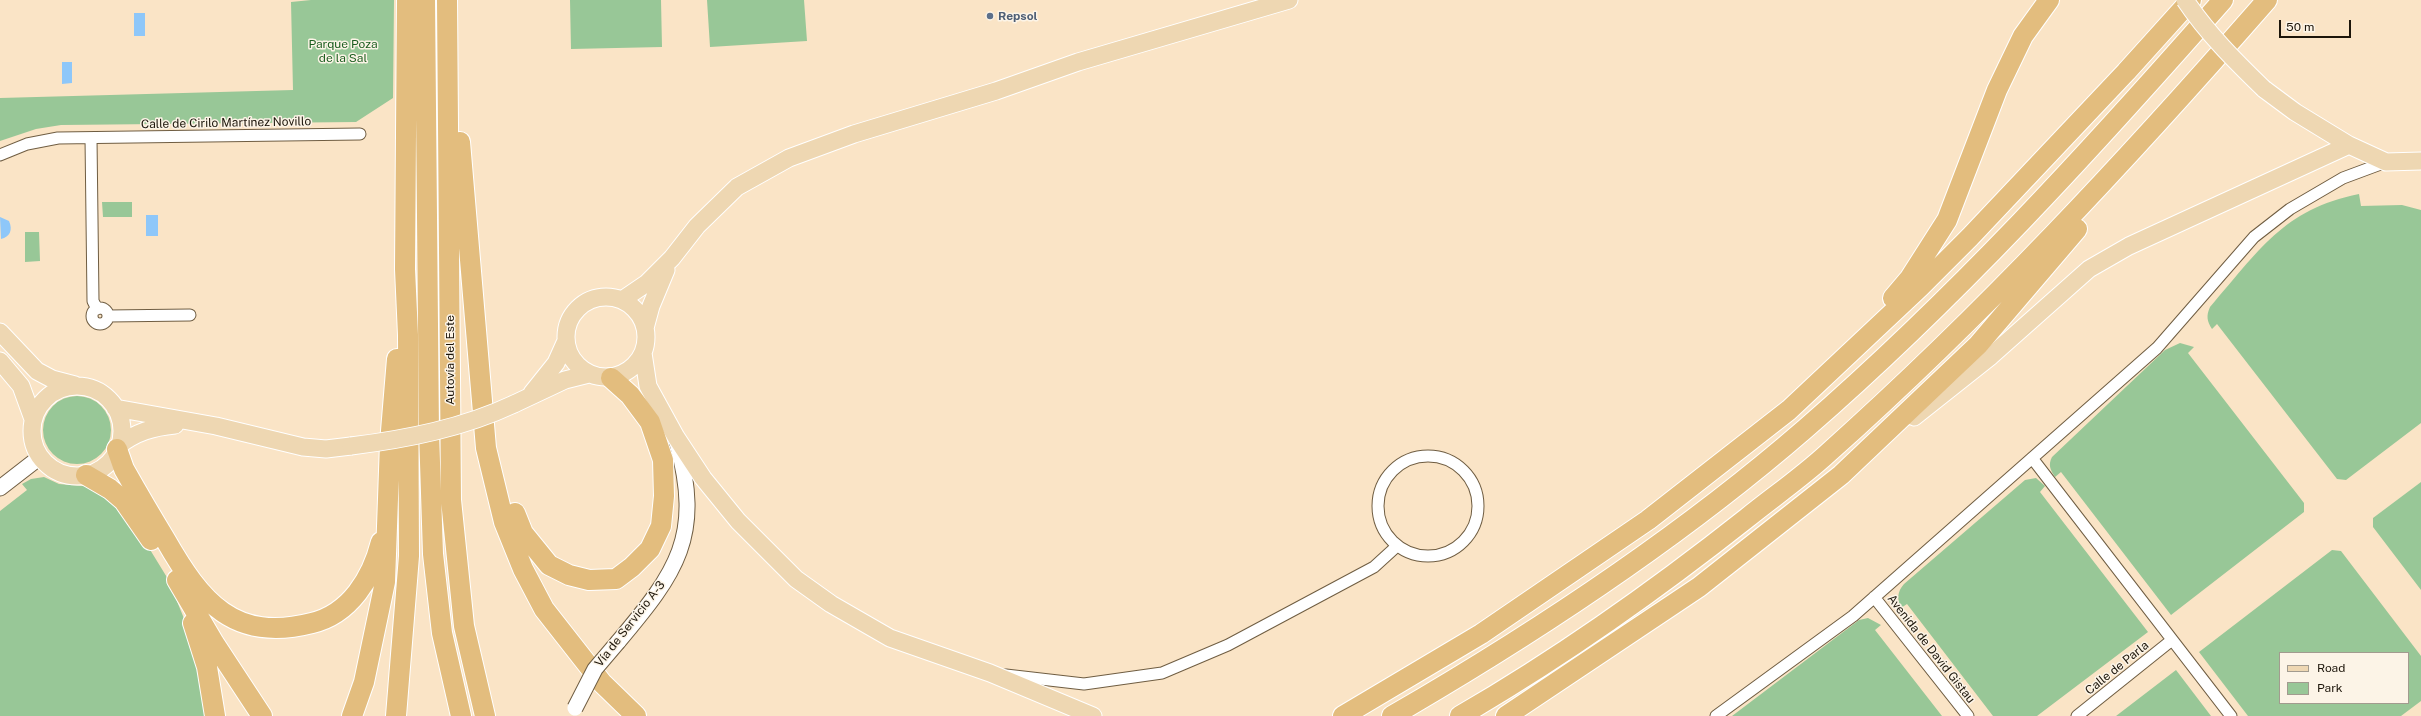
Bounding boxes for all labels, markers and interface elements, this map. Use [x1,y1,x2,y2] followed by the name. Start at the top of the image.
[998,9,1037,23] place label: Repsol
[985,11,995,21] marker: Repsol
[2281,12,2353,38] scale bar
[2286,20,2314,34] text: 50 m
[308,37,378,65] park label: Parque Poza de la Sal
[141,114,311,132] street label: Calle de Cirilo Martínez Novillo
[443,315,457,405] street label: Autovía del Este
[592,578,668,670] street label: Vía de Servicio A-3
[1884,592,1978,706] street label: Avenida de David Gistau
[2082,638,2152,698] street label: Calle de Parla
[2279,652,2409,704] legend
[2317,661,2345,675] text: Road
[2317,681,2343,695] text: Park

